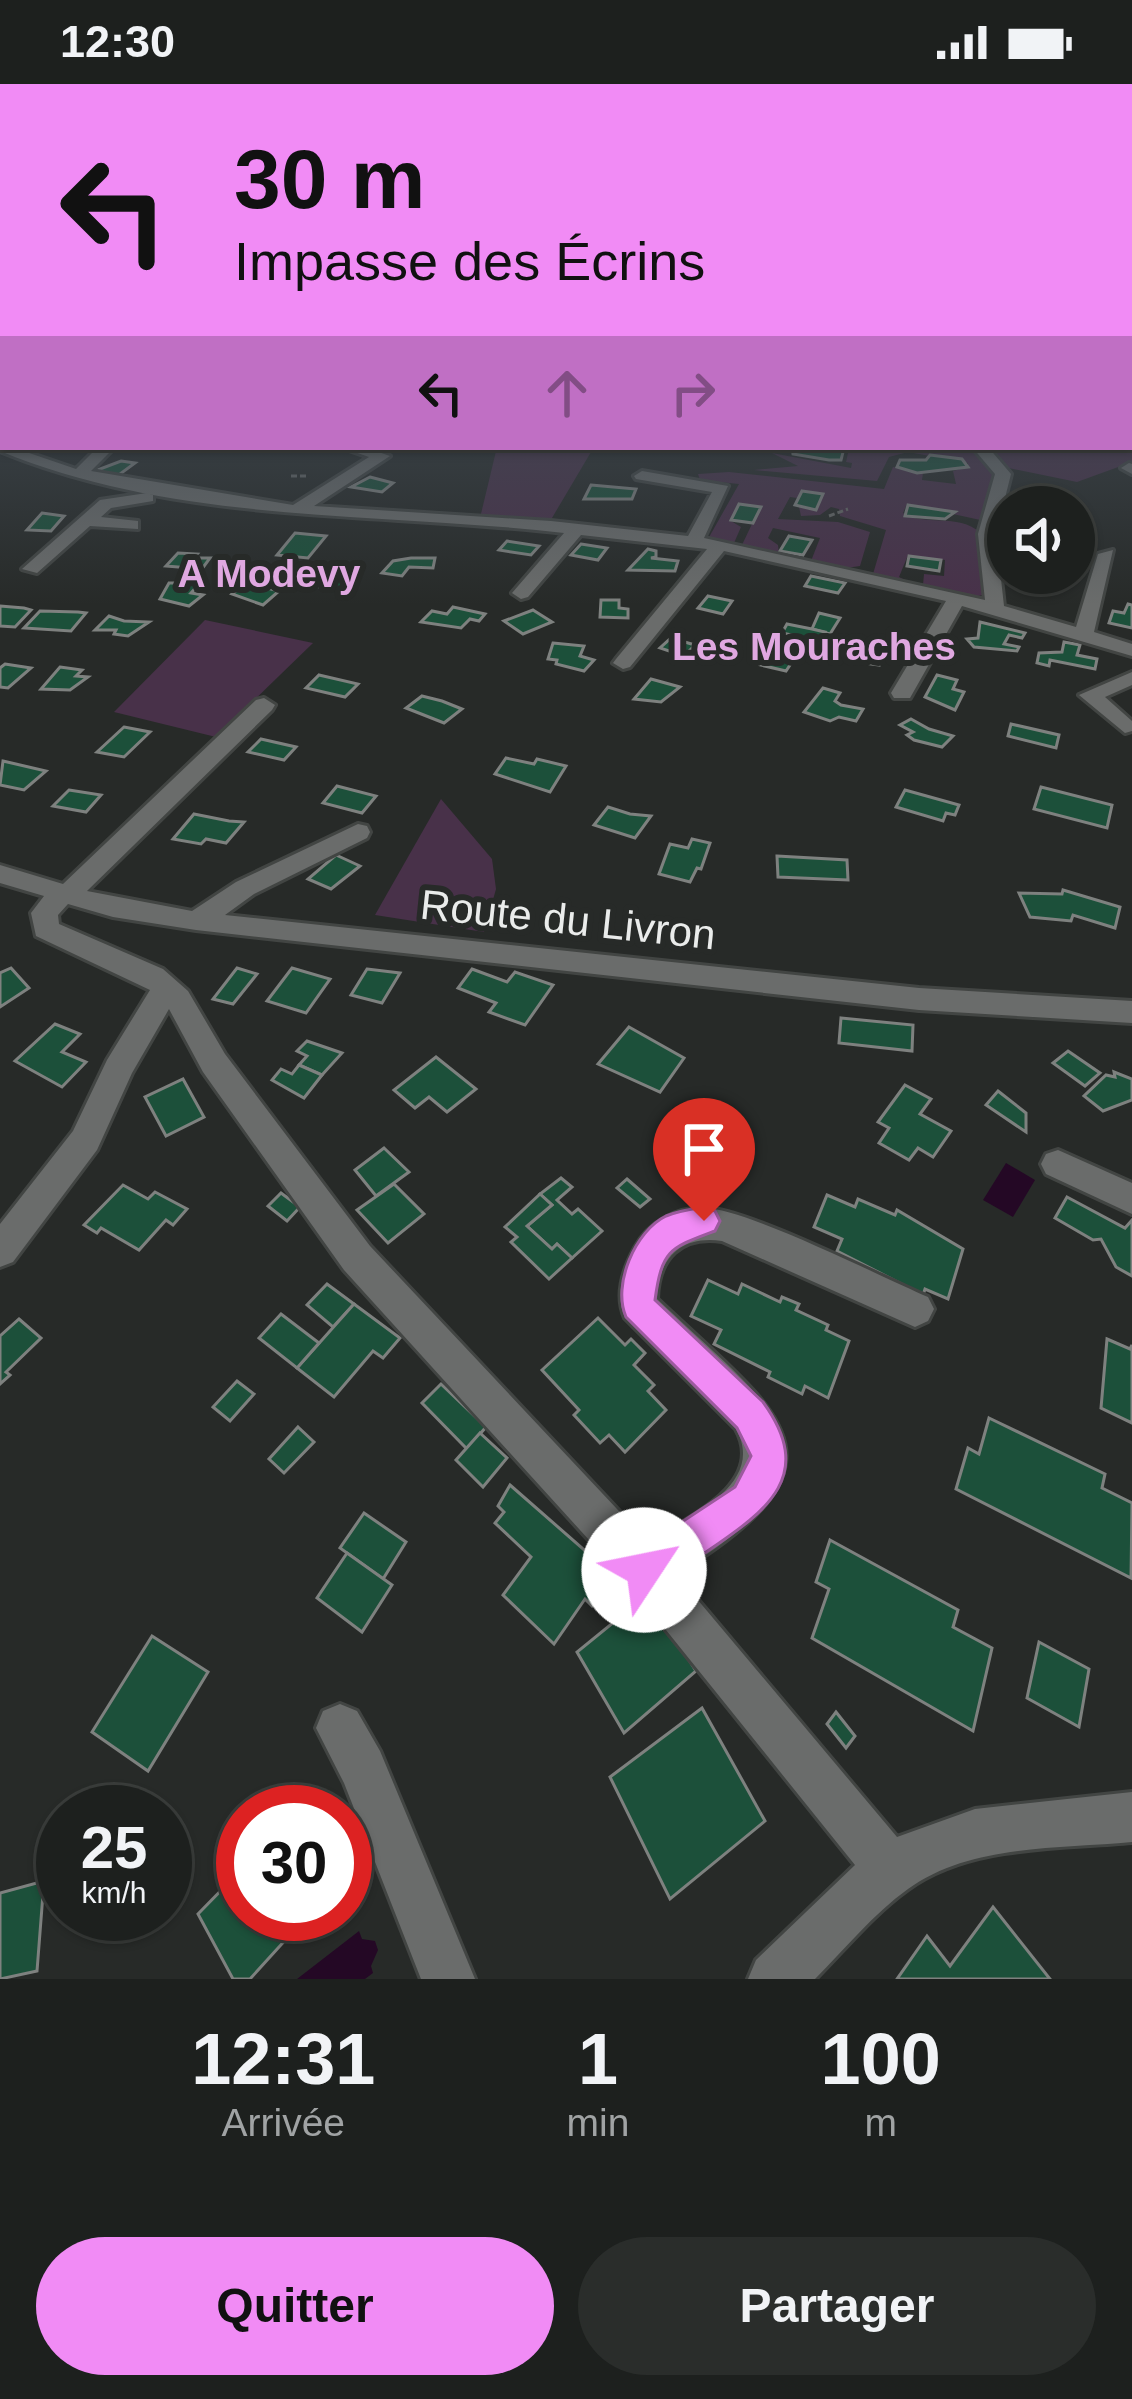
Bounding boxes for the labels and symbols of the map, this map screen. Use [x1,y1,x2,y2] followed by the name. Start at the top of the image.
[178,552,361,595] district label: A Modevy
[672,625,956,668] district label: Les Mouraches
[418,881,718,958] street label: Route du Livron
[653,1098,755,1221] pin
[581,1507,707,1633] position arrow
[216,1785,372,1941] speed limit sign: 30

